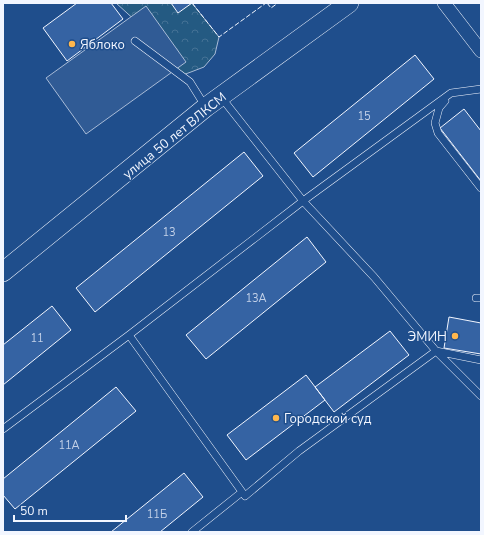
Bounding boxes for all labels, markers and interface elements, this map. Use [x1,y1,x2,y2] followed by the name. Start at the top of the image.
[80,36,125,54] place label: Яблоко
[67,39,77,49] marker: Яблоко
[119,88,230,183] street label: улица 50 лет ВЛКСМ
[357,109,371,124] house number: 15
[162,225,176,240] house number: 13
[245,291,267,306] house number: 13А
[408,328,447,346] place label: ЭМИН
[30,331,44,346] house number: 11
[450,331,460,341] marker: ЭМИН
[284,410,372,428] place label: Городской суд
[271,413,281,423] marker: Городской суд
[58,438,80,453] house number: 11А
[14,497,126,523] scale bar
[20,503,48,519] text: 50 m
[147,507,167,522] house number: 11Б

